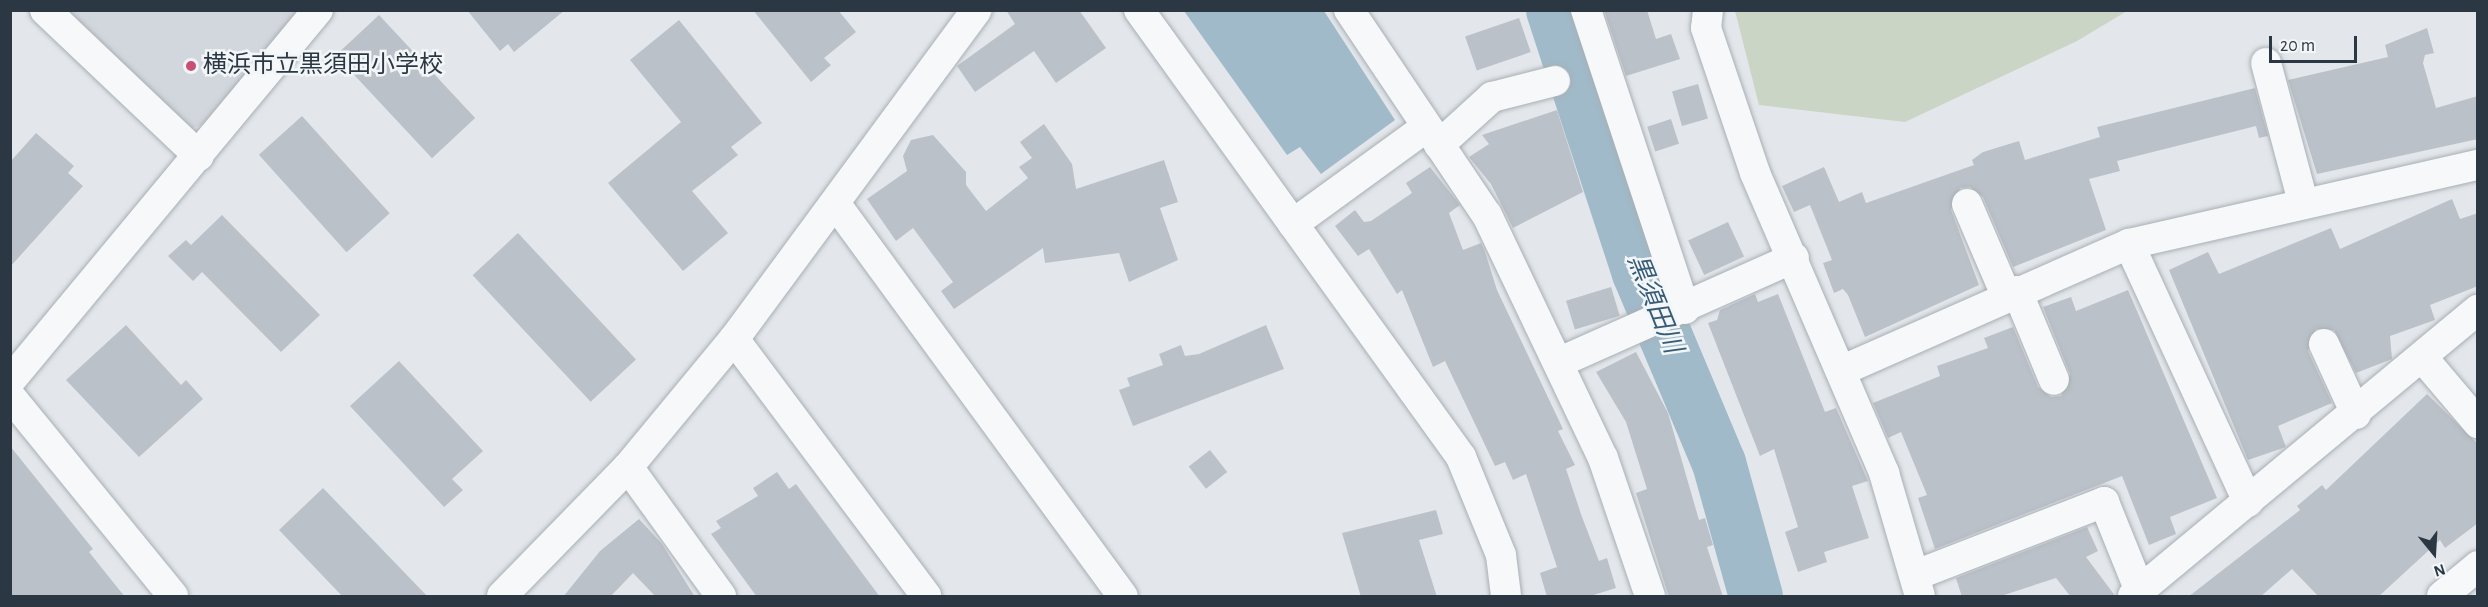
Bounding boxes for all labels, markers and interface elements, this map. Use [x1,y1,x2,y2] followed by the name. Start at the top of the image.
[2272,24,2360,62] scale bar
[2280,37,2315,55] text: 20 m
[203,52,443,80] place label: 横浜市立黒須田小学校
[184,59,198,73] marker: 横浜市立黒須田小学校
[1620,250,1688,358] water label: 黒須田川
[2404,523,2464,583] north arrow
[2432,561,2447,579] text: N

